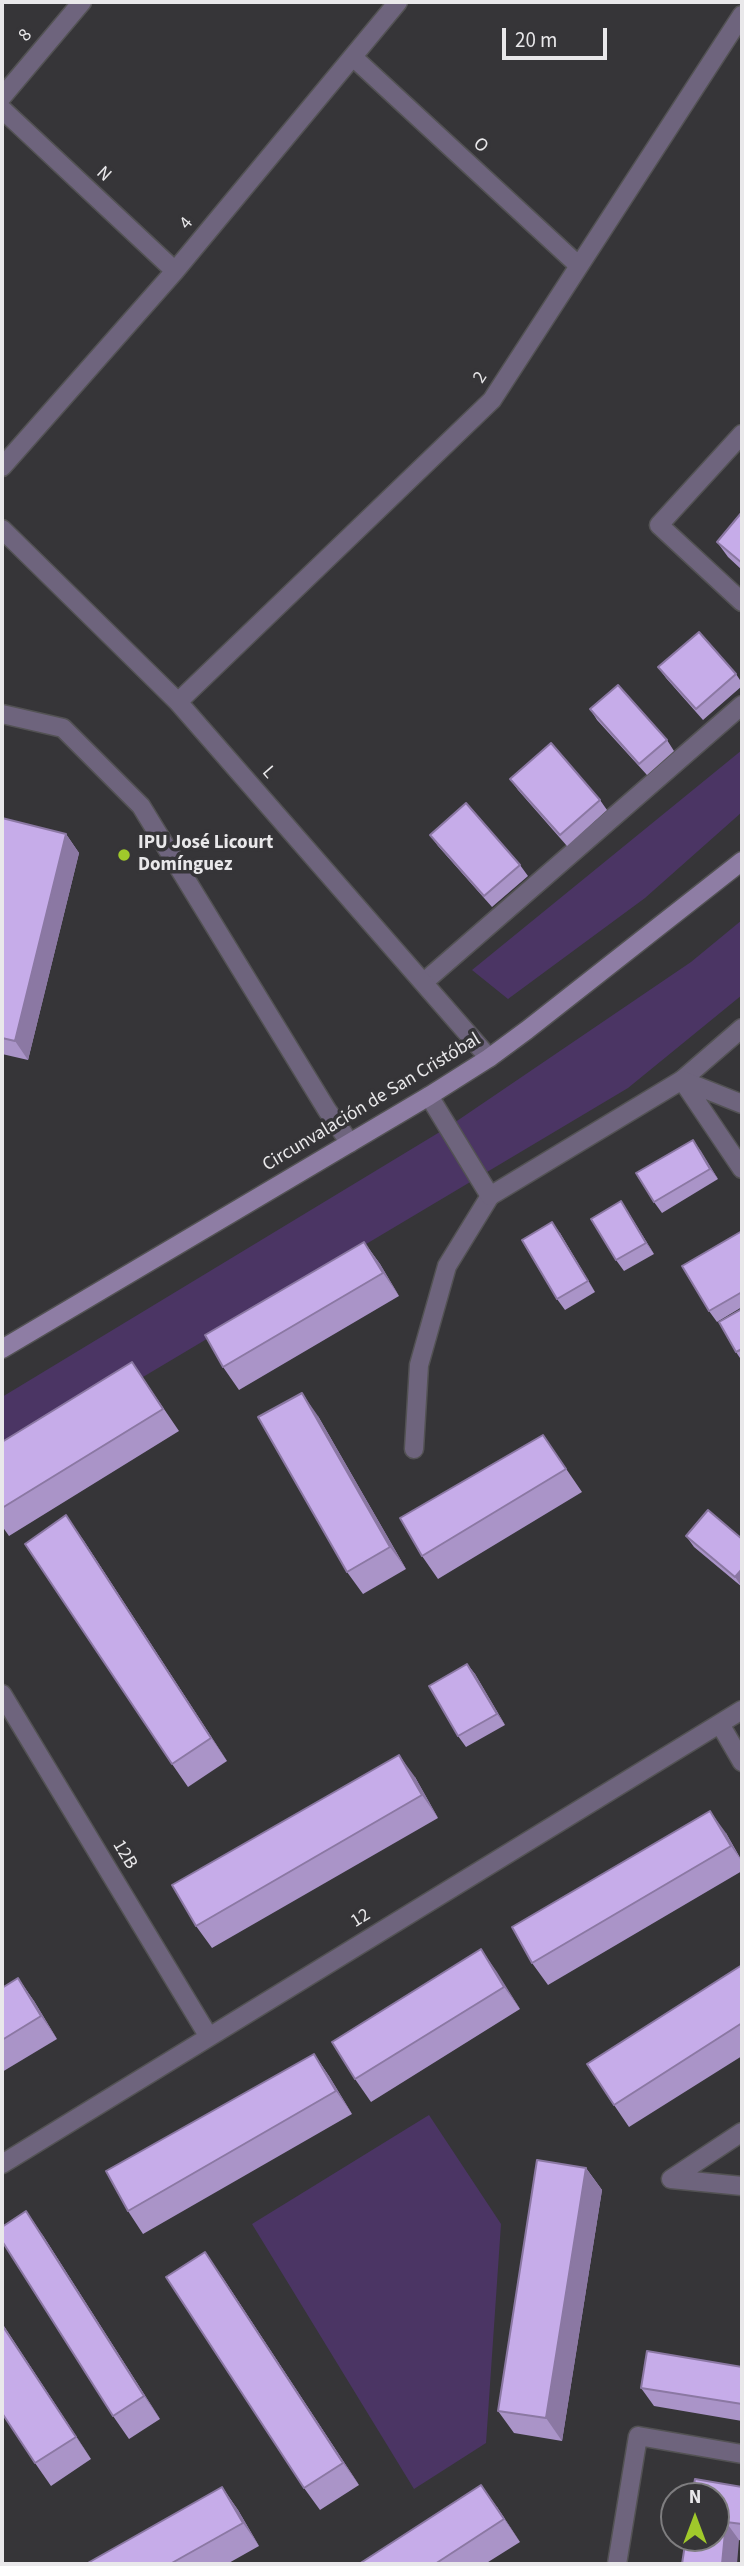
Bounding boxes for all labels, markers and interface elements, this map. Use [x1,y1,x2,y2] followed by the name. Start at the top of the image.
[506,14,611,58] scale bar
[14,25,38,47] street label: 8
[515,25,557,55] text: 20 m
[468,133,492,159] street label: O
[91,162,115,188] street label: N
[175,213,199,235] street label: 4
[469,368,493,388] street label: 2
[256,762,280,784] street label: L
[138,833,273,877] place label: IPU José Licourt Domínguez
[116,847,132,863] marker: IPU José Licourt Domínguez
[259,1029,485,1177] street label: Circunvalación de San Cristóbal
[106,1836,142,1874] street label: 12B
[347,1904,375,1934] street label: 12
[660,2482,730,2552] north arrow
[689,2484,701,2511] text: N

